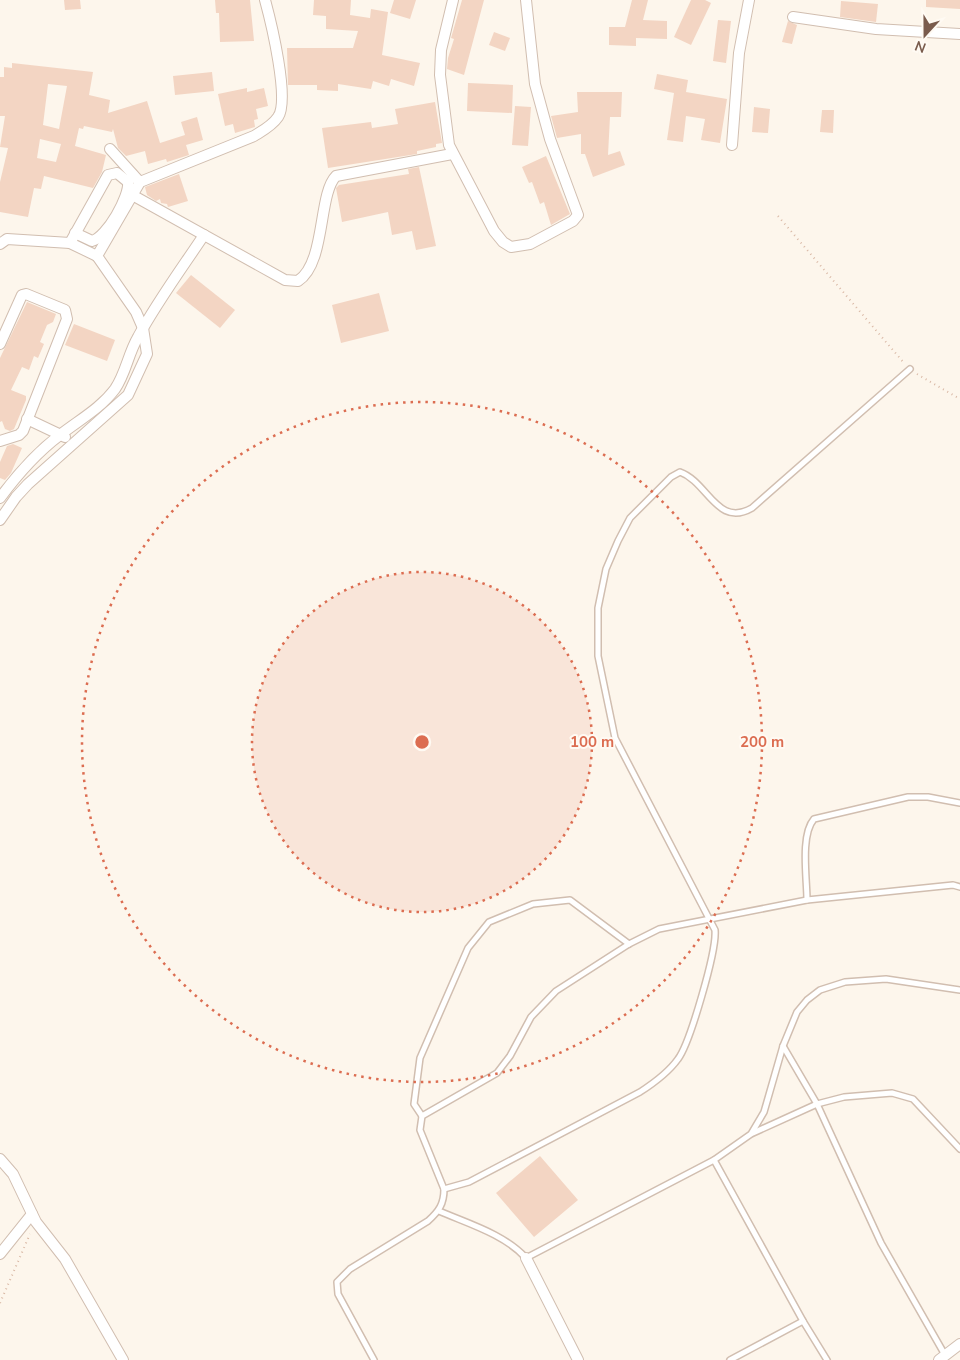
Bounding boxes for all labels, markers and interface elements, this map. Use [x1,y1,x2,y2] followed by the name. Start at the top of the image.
[900,10,950,60] north arrow
[912,36,929,57] text: N
[570,732,614,752] text: 100 m
[740,732,784,752] text: 200 m
[413,733,431,751] centre of rings

